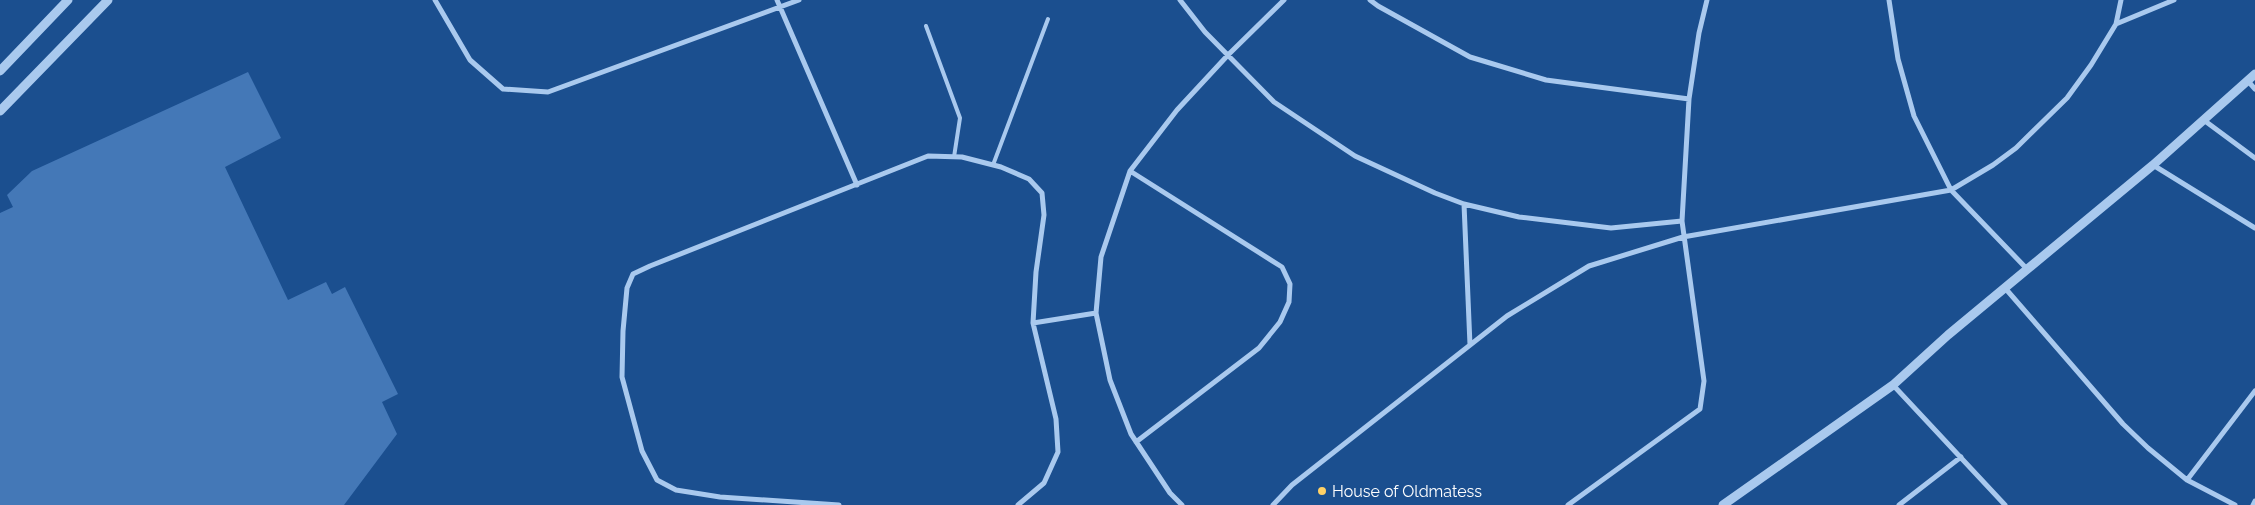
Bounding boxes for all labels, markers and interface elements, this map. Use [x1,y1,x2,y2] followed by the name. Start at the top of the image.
[1332,482,1482,501] place label: House of Oldmatess
[1316,485,1328,497] marker: House of Oldmatess

